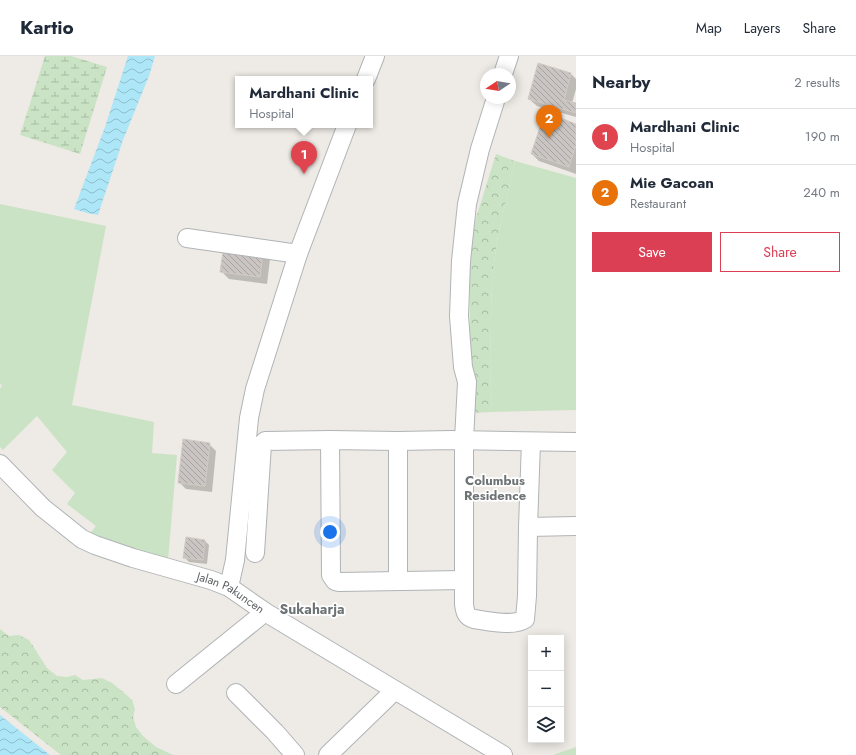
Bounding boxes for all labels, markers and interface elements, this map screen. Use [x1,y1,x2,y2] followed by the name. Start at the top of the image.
[20,14,74,41] text: Kartio
[696,18,722,38] text: Map
[744,18,780,38] text: Layers
[802,18,836,38] text: Share
[480,68,516,104] north arrow
[592,70,650,94] text: Nearby
[794,73,840,92] text: 2 results
[235,76,373,128] popup
[249,82,359,104] text: Mardhani Clinic
[249,104,294,123] text: Hospital
[536,105,562,138] pin: 2
[630,116,740,138] text: Mardhani Clinic
[602,127,608,146] text: 1
[805,127,840,146] text: 190 m
[630,138,675,157] text: Hospital
[291,141,317,174] pin: 1
[630,172,714,194] text: Mie Gacoan
[601,183,609,202] text: 2
[803,183,840,202] text: 240 m
[630,194,686,213] text: Restaurant
[592,232,712,272] button: Save
[720,232,840,272] button: Share
[464,471,527,505] district label: Columbus Residence
[320,522,340,542] your location
[193,567,268,618] street label: Jalan Pakuncen
[279,599,345,619] district label: Sukaharja
[528,635,564,743] map controls
[528,635,564,671] button: +
[528,671,564,707] button: −
[528,707,564,743] button: layers

